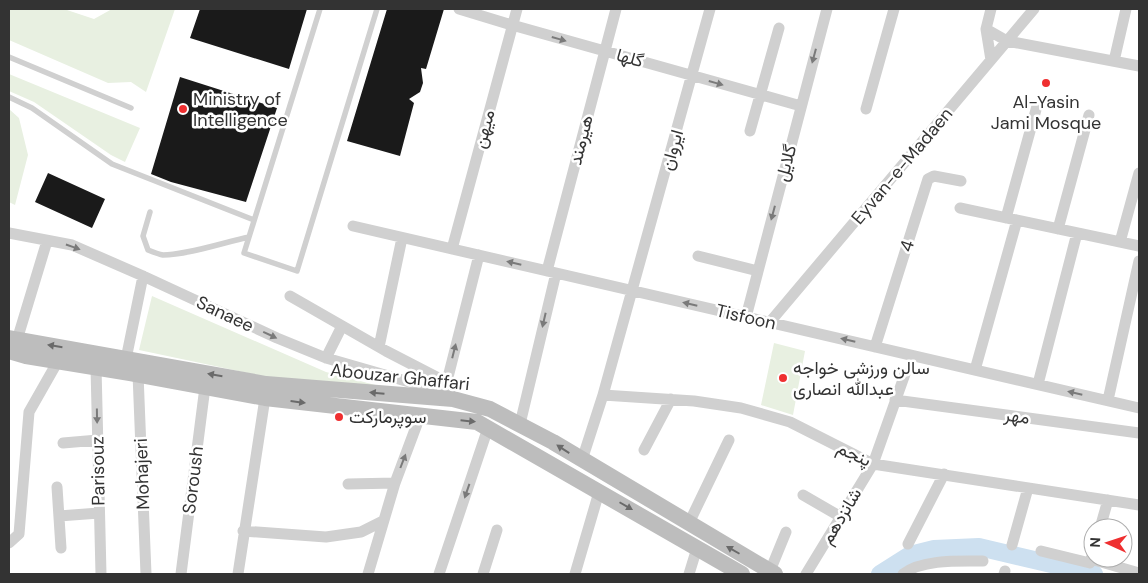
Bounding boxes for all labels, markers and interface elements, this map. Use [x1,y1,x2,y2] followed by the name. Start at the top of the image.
[552,35,567,43] one-way arrow
[614,43,646,73] street label: گلها
[810,48,818,63] one-way arrow
[1040,77,1052,89] marker: Al-Yasin Jami Mosque
[708,79,723,87] one-way arrow
[193,87,288,132] place label: Ministry of Intelligence
[991,90,1101,135] place label: Al-Yasin Jami Mosque
[177,103,189,115] marker: Ministry of Intelligence
[846,103,958,229] street label: Eyvan-e-Madaen
[467,107,501,151] street label: میهن
[563,113,599,167] street label: هیرمند
[655,127,689,173] street label: ایروان
[770,142,802,184] street label: گلایل
[769,205,777,221] one-way arrow
[894,237,920,255] street label: 4
[66,244,81,251] one-way arrow
[506,259,522,267] one-way arrow
[192,290,258,338] street label: Sanaee
[714,298,778,336] street label: Tisfoon
[682,300,697,308] one-way arrow
[540,313,548,328] one-way arrow
[262,331,277,339] one-way arrow
[841,336,856,344] one-way arrow
[47,342,63,350] one-way arrow
[451,344,459,359] one-way arrow
[793,356,930,401] place label: سالن ورزشی خواجه عبدالله انصاری
[329,358,471,396] street label: Abouzar Ghaffari
[207,370,223,378] one-way arrow
[777,372,789,384] marker: سالن ورزشی خواجه عبدالله انصاری
[368,389,384,397] one-way arrow
[1067,389,1082,397] one-way arrow
[290,398,306,406] one-way arrow
[1002,402,1031,430] street label: مهر
[349,405,426,429] place label: سوپرمارکت
[93,408,101,424] one-way arrow
[333,411,345,423] marker: سوپرمارکت
[461,417,477,425] one-way arrow
[85,436,111,506] street label: Parisouz
[833,436,875,472] street label: پنجم
[129,438,155,510] street label: Mohajeri
[557,444,570,453] one-way arrow
[177,445,209,515] street label: Soroush
[399,453,407,468] one-way arrow
[463,483,470,498] one-way arrow
[815,483,867,549] street label: شانزدهم
[619,502,633,511] one-way arrow
[1083,518,1133,568] north arrow
[1086,537,1104,548] text: N
[727,545,740,554] one-way arrow

